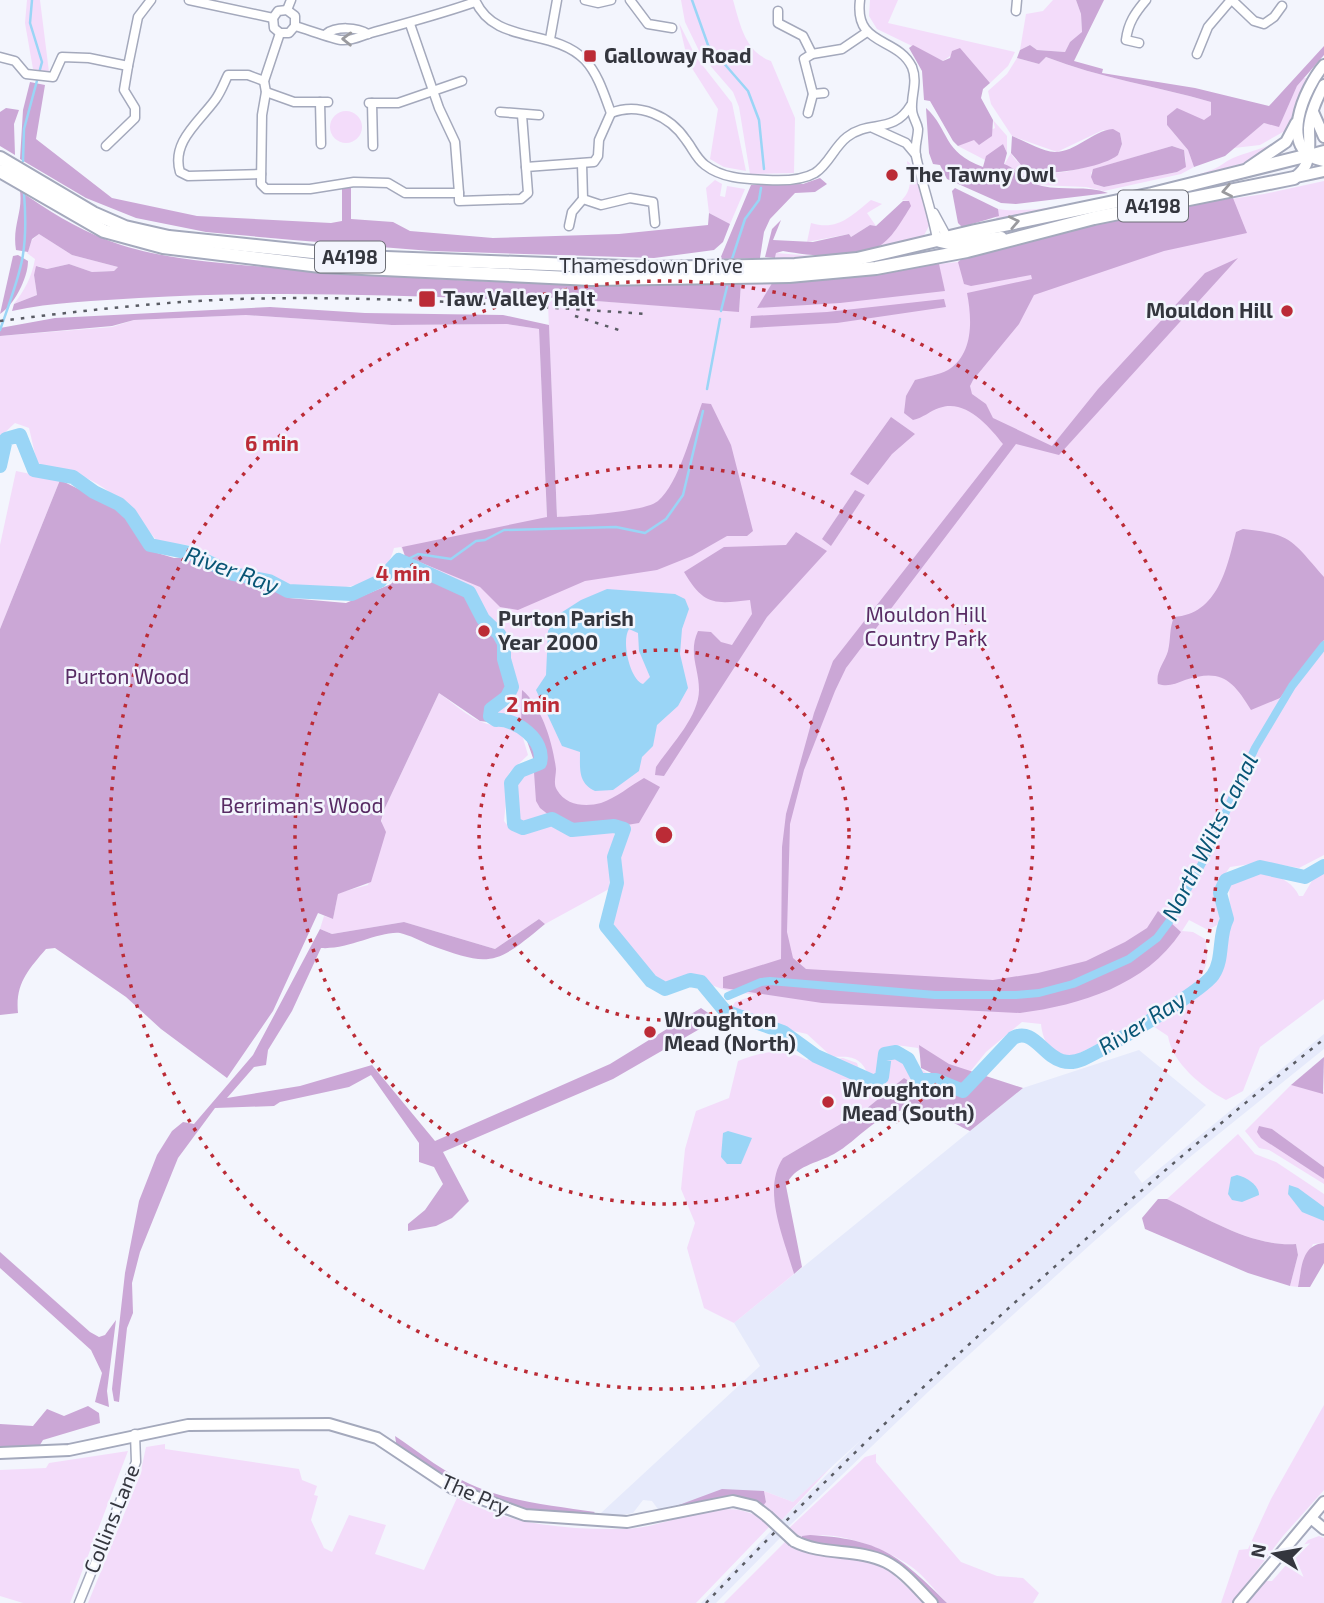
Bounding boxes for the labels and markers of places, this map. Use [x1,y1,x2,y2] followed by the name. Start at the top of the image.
[604,42,752,68] place label: Galloway Road
[582,48,598,64] marker: Galloway Road
[906,161,1056,187] place label: The Tawny Owl
[884,167,900,183] marker: The Tawny Owl
[443,285,596,311] place label: Taw Valley Halt
[417,289,437,309] marker: Taw Valley Halt
[1146,297,1273,322] place label: Mouldon Hill
[1279,303,1295,319] marker: Mouldon Hill
[498,605,634,654] place label: Purton Parish Year 2000
[476,623,492,639] marker: Purton Parish Year 2000
[652,823,676,847] centre of rings
[664,1006,796,1055] place label: Wroughton Mead (North)
[642,1024,658,1040] marker: Wroughton Mead (North)
[842,1076,975,1125] place label: Wroughton Mead (South)
[820,1094,836,1110] marker: Wroughton Mead (South)

